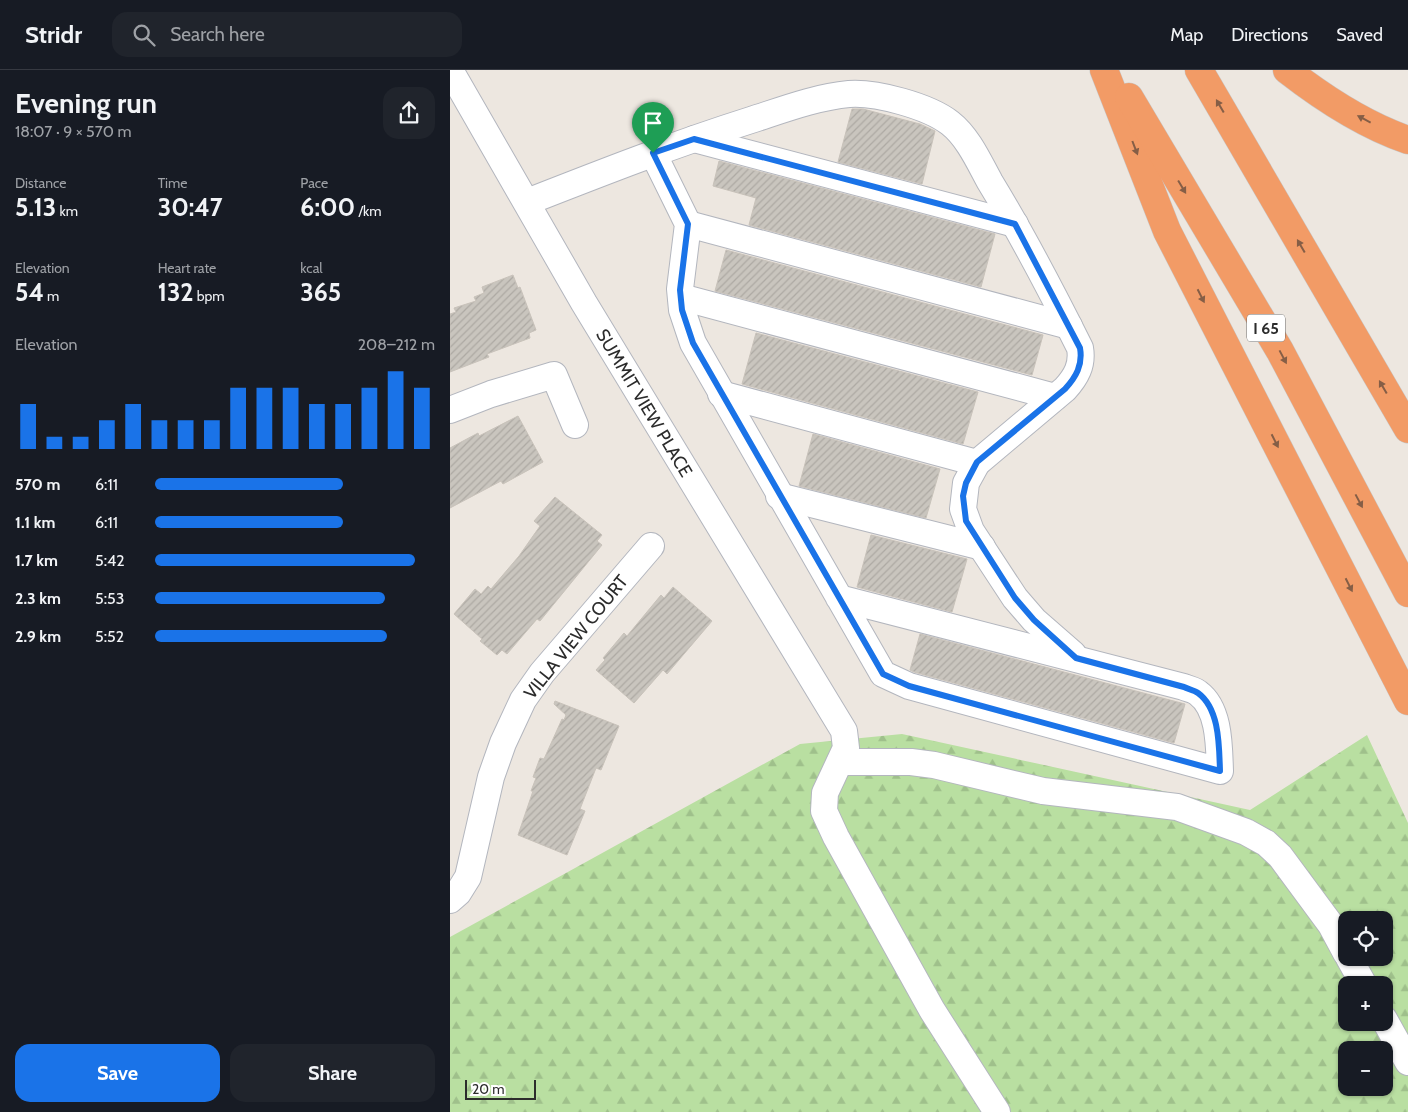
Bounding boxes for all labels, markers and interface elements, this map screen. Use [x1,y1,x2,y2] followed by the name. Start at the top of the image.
[112,12,462,57] search box
[25,20,82,49] text: Stridr
[130,21,158,49] icon: search
[170,23,265,46] text: Search here
[1170,24,1203,46] text: Map
[1231,24,1308,46] text: Directions
[1336,24,1383,46] text: Saved
[15,86,157,120] text: Evening run
[383,87,435,139] button: share
[1215,99,1224,113] one-way arrow
[632,102,674,153] pin
[639,109,667,137] icon: arrive
[1357,115,1371,123] one-way arrow
[15,122,131,141] text: 18:07 · 9 × 570 m
[1131,141,1139,155] one-way arrow
[15,174,67,192] text: Distance
[158,174,187,192] text: Time
[300,174,328,192] text: Pace
[1178,181,1187,194] one-way arrow
[15,192,56,222] text: 5.13
[158,192,223,222] text: 30:47
[300,192,355,222] text: 6:00
[56,202,78,220] text: km
[355,202,381,220] text: /km
[1297,240,1306,253] one-way arrow
[15,259,70,277] text: Elevation
[158,259,216,277] text: Heart rate
[300,259,323,277] text: kcal
[15,277,44,307] text: 54
[158,277,194,307] text: 132
[300,277,341,307] text: 365
[44,287,59,305] text: m
[194,287,225,305] text: bpm
[1197,289,1205,303] one-way arrow
[1247,314,1285,342] road number: I 65
[591,325,697,481] street label: SUMMIT VIEW PLACE
[15,335,78,354] text: Elevation
[358,335,435,354] text: 208–212 m
[1279,350,1287,364] one-way arrow
[1379,380,1388,393] one-way arrow
[1271,434,1279,448] one-way arrow
[15,475,60,494] text: 570 m
[95,475,118,494] text: 6:11
[1355,493,1363,508] one-way arrow
[15,513,55,532] text: 1.1 km
[95,513,118,532] text: 6:11
[15,551,58,570] text: 1.7 km
[95,551,125,570] text: 5:42
[519,570,633,703] street label: VILLA VIEW COURT
[1345,578,1353,593] one-way arrow
[15,589,61,608] text: 2.3 km
[95,589,124,608] text: 5:53
[15,627,61,646] text: 2.9 km
[95,627,124,646] text: 5:52
[1338,911,1393,1096] map controls
[1338,911,1393,966] button: locate
[1338,976,1393,1031] button: +
[1338,1041,1393,1096] button: −
[15,1044,220,1102] button: Save
[230,1044,435,1102] button: Share
[465,1077,536,1100] scale bar
[472,1080,505,1098] text: 20 m

